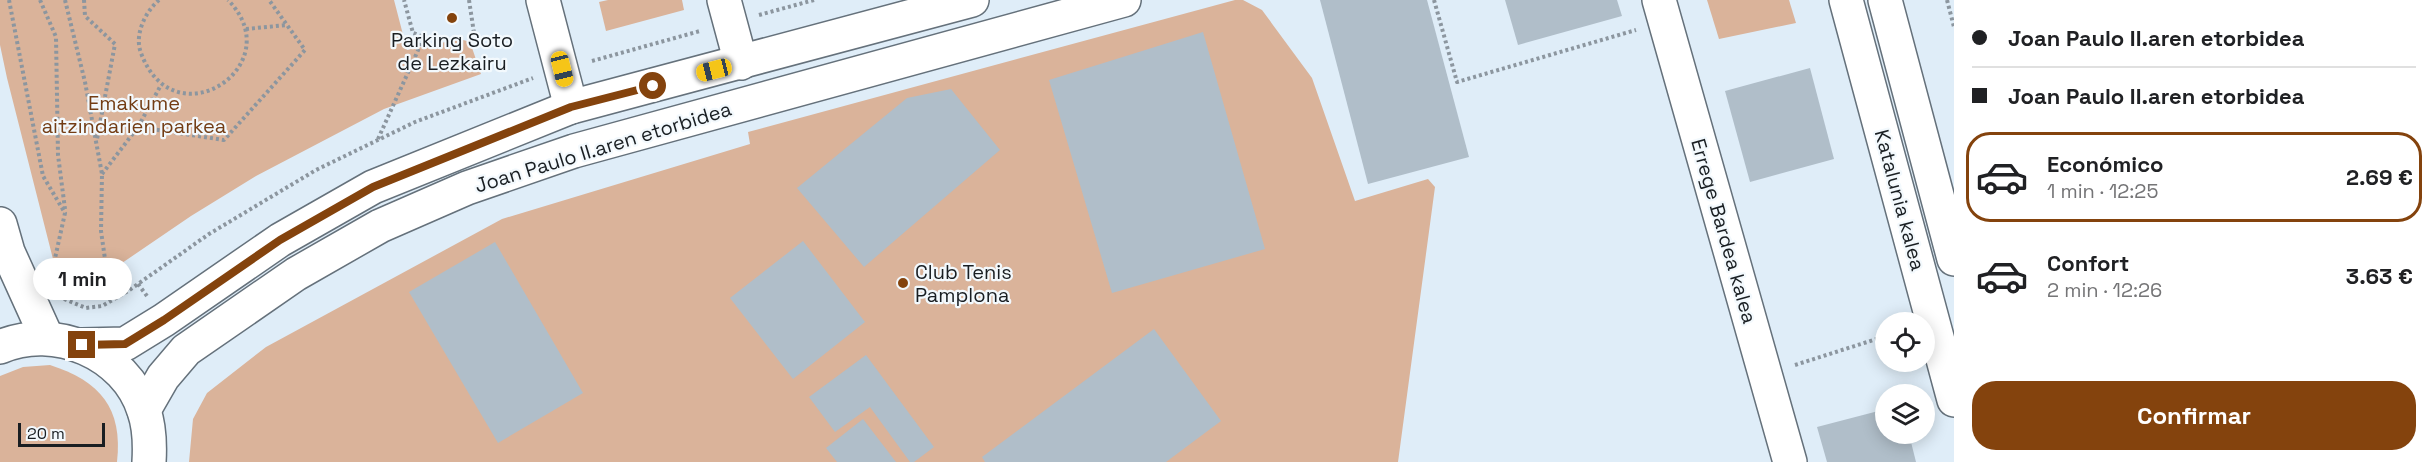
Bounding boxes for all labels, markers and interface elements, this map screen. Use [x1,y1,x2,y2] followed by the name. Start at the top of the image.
[445,11,459,25] marker: Parking Soto de Lezkairu
[2008,24,2304,52] text: Joan Paulo II.aren etorbidea
[391,27,513,76] place label: Parking Soto de Lezkairu
[549,49,575,89] car
[694,57,734,83] car
[639,72,666,99] route start
[2008,82,2304,110] text: Joan Paulo II.aren etorbidea
[42,90,226,139] park label: Emakume aitzindarien parkea
[471,96,735,198] street label: Joan Paulo II.aren etorbidea
[1869,127,1931,273] street label: Katalunia kalea
[1685,136,1763,326] street label: Errege Bardea kalea
[1975,150,2029,204] icon: car
[2047,150,2164,178] text: Económico
[2346,163,2413,191] text: 2.69 €
[2047,178,2158,204] text: 1 min · 12:25
[1975,249,2029,303] icon: car
[2047,249,2129,277] text: Confort
[32,258,132,300] callout: 1 min
[915,259,1012,308] place label: Club Tenis Pamplona
[2346,262,2413,290] text: 3.63 €
[58,266,107,292] text: 1 min
[896,276,910,290] marker: Club Tenis Pamplona
[2047,277,2162,303] text: 2 min · 12:26
[1875,312,1935,444] map controls
[1875,312,1935,372] button: locate
[68,331,95,358] route end
[1972,381,2416,450] button: Confirmar
[1875,384,1935,444] button: layers
[18,420,105,448] scale bar
[27,423,65,444] text: 20 m

